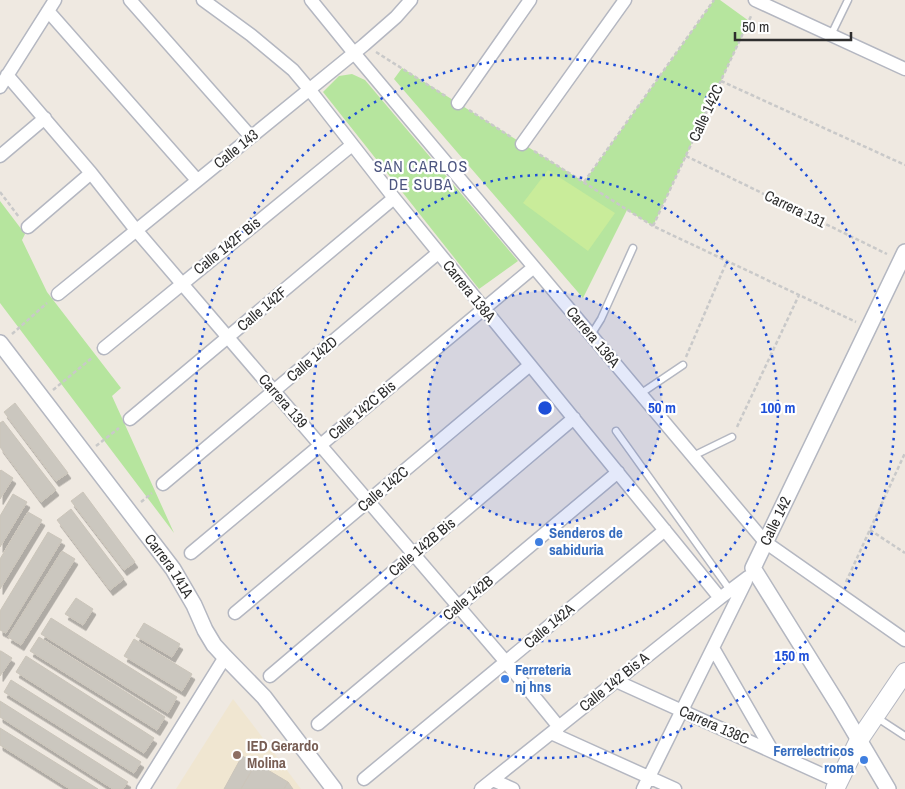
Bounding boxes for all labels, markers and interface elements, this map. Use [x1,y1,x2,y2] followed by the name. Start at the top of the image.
[735,10,851,42] scale bar
[742,16,769,37] text: 50 m
[683,81,728,145] street label: Calle 142C
[209,124,263,173] street label: Calle 143
[374,155,468,195] district label: SAN CARLOS DE SUBA
[761,185,829,232] street label: Carrera 131
[189,212,265,279] street label: Calle 142F Bis
[438,255,501,327] street label: Carrera 138A
[232,281,291,336] street label: Calle 142F
[562,302,626,372] street label: Carrera 136A
[282,331,342,386] street label: Calle 142D
[254,369,313,432] street label: Carrera 139
[324,375,400,444] street label: Calle 142C Bis
[648,397,676,418] text: 50 m
[761,397,795,418] text: 100 m
[536,399,554,417] centre of rings
[353,461,413,516] street label: Calle 142C
[754,493,796,549] street label: Calle 142
[384,512,460,581] street label: Calle 142B Bis
[549,522,623,560] place label: Senderos de sabiduria
[140,529,199,603] street label: Carrera 141A
[533,536,545,548] marker: Senderos de sabiduria
[438,570,497,625] street label: Calle 142B
[519,598,579,653] street label: Calle 142A
[775,645,809,666] text: 150 m
[574,646,654,716] street label: Calle 142 Bis A
[515,659,571,697] place label: Ferreteria nj hns
[499,673,511,685] marker: Ferreteria nj hns
[676,700,753,749] street label: Carrera 138C
[247,735,319,773] place label: IED Gerardo Molina
[773,740,854,778] place label: Ferrelectricos roma
[231,749,243,761] marker: IED Gerardo Molina
[858,754,870,766] marker: Ferrelectricos roma

